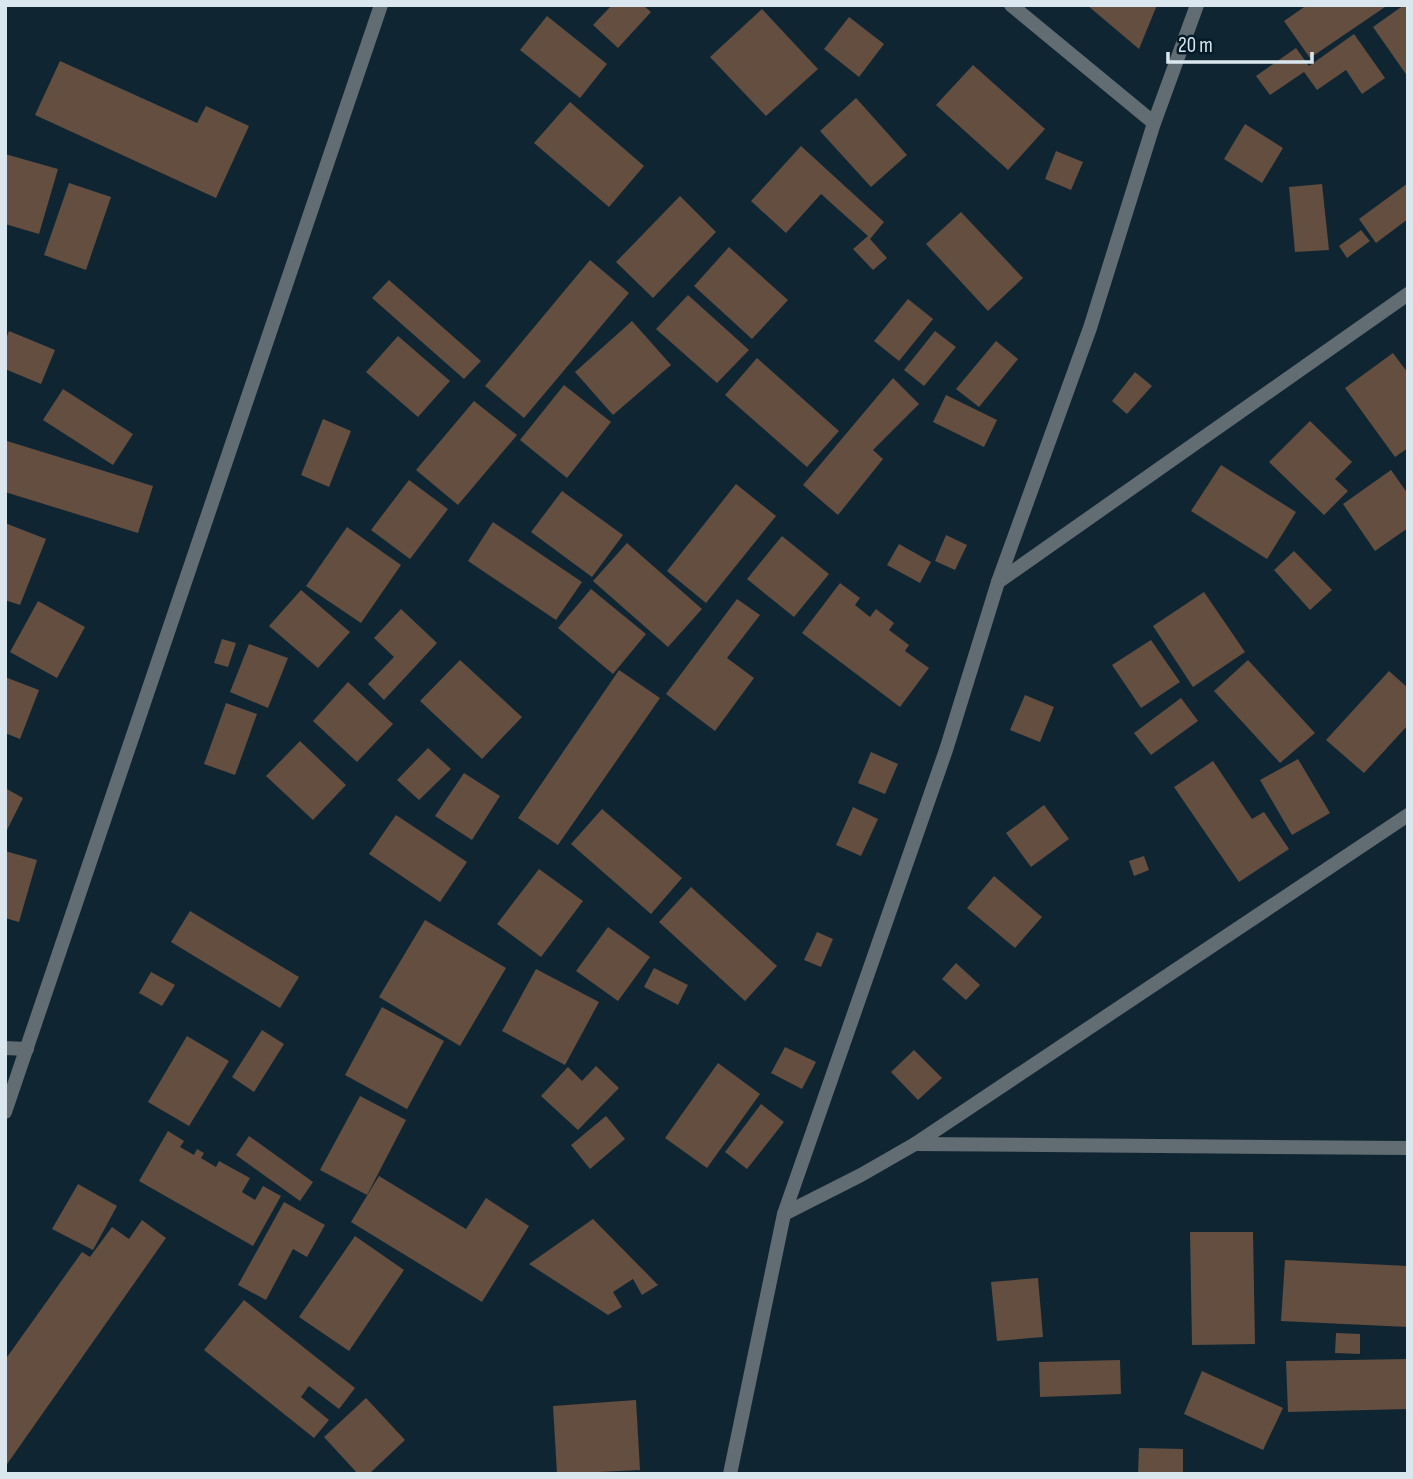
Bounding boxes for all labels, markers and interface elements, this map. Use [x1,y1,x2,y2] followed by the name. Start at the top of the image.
[1168,21,1312,65] scale bar
[1178,33,1213,58] text: 20 m

